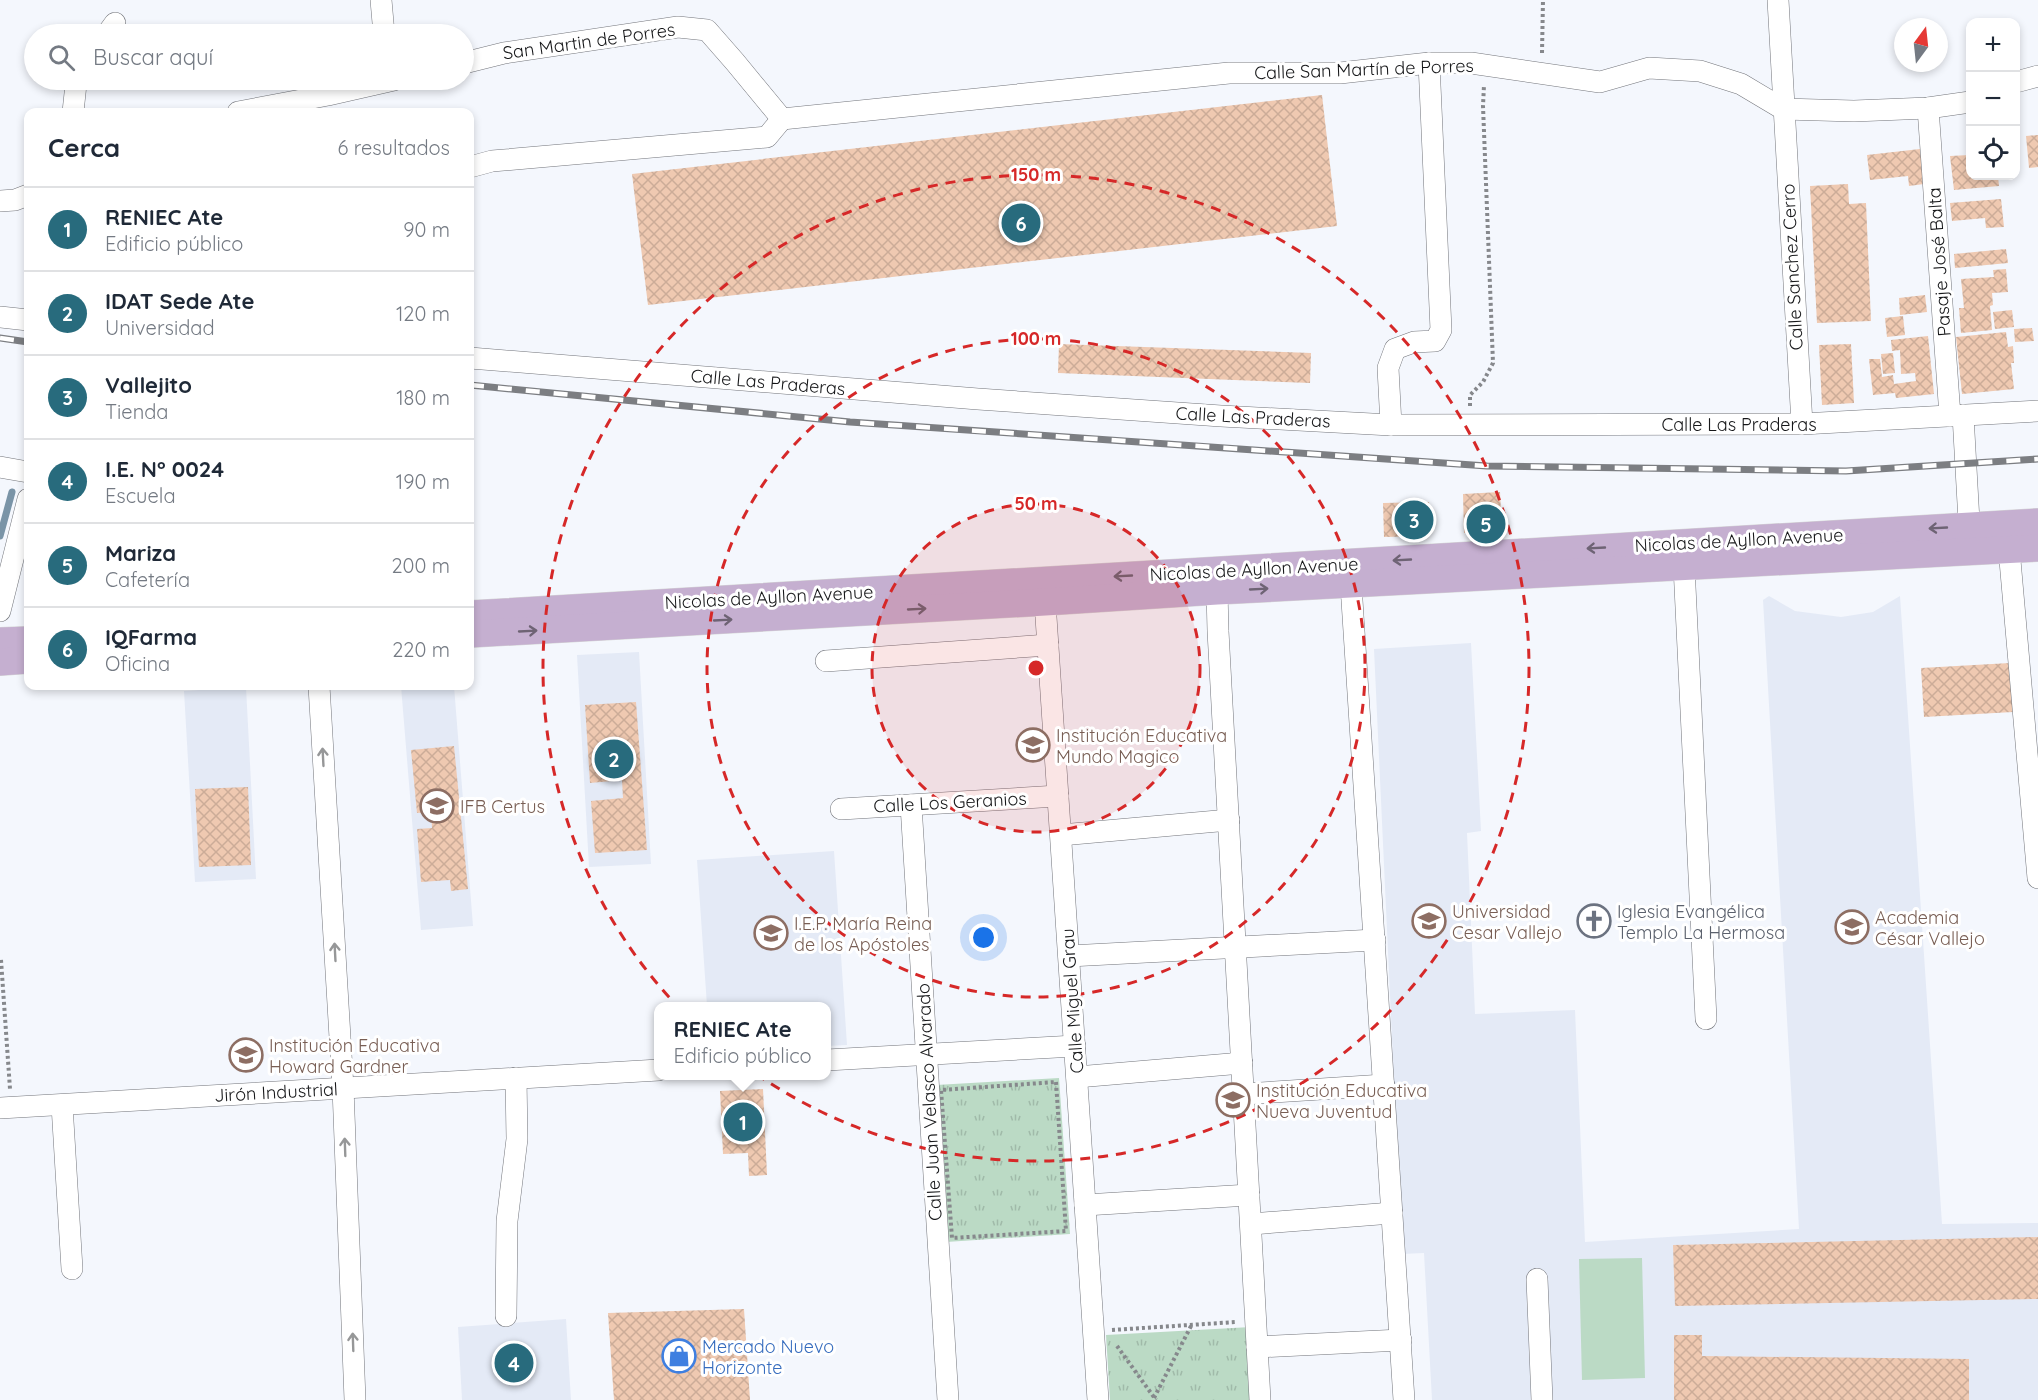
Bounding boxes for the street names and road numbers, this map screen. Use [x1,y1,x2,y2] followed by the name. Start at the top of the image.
[501,18,677,64] street label: San Martin de Porres
[1254,54,1474,84] street label: Calle San Martín de Porres
[1776,183,1808,351] street label: Calle Sanchez Cerro
[1922,187,1956,337] street label: Pasaje José Balta
[690,364,846,400] street label: Calle Las Praderas
[1175,401,1331,433] street label: Calle Las Praderas
[1661,413,1817,436] street label: Calle Las Praderas
[1634,523,1844,557] street label: Nicolas de Ayllon Avenue
[1149,552,1359,586] street label: Nicolas de Ayllon Avenue
[664,580,874,614] street label: Nicolas de Ayllon Avenue
[873,786,1027,818] street label: Calle Los Geranios
[1055,928,1089,1074] street label: Calle Miguel Grau
[911,983,947,1221] street label: Calle Juan Velasco Alvarado
[213,1077,339,1107] street label: Jirón Industrial

